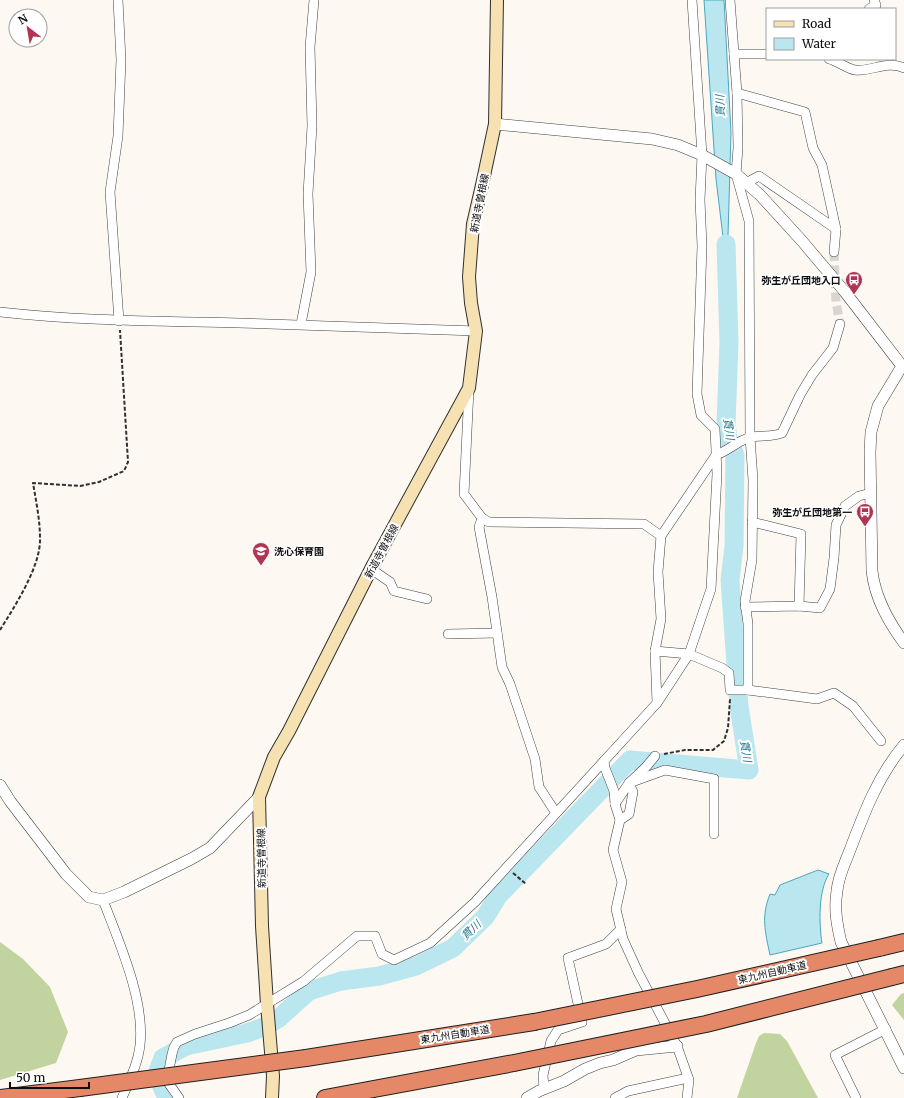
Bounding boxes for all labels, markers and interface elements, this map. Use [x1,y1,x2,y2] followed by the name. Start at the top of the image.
[8,8,48,48] north arrow
[766,8,896,60] legend
[16,11,30,28] text: N
[802,16,831,31] text: Road
[801,36,837,51] text: Water
[713,94,727,117] water label: 貫川
[467,172,492,234] street label: 新道寺曽根線
[844,270,864,295] bus stop icon: 弥生が丘団地入口
[761,274,841,287] place label: 弥生が丘団地入口
[721,417,738,442] water label: 貫川
[855,502,875,527] bus stop icon: 弥生が丘団地第一
[772,506,852,519] place label: 弥生が丘団地第一
[362,522,401,581] street label: 新道寺曽根線
[251,541,271,566] school or university icon: 洗心保育園
[274,545,324,558] place label: 洗心保育園
[737,739,755,764] water label: 貫川
[254,828,269,888] street label: 新道寺曽根線
[458,917,484,943] water label: 貫川
[737,958,808,987] street label: 東九州自動車道
[419,1023,491,1046] street label: 東九州自動車道
[10,1064,89,1090] scale bar
[16,1070,45,1085] text: 50 m

